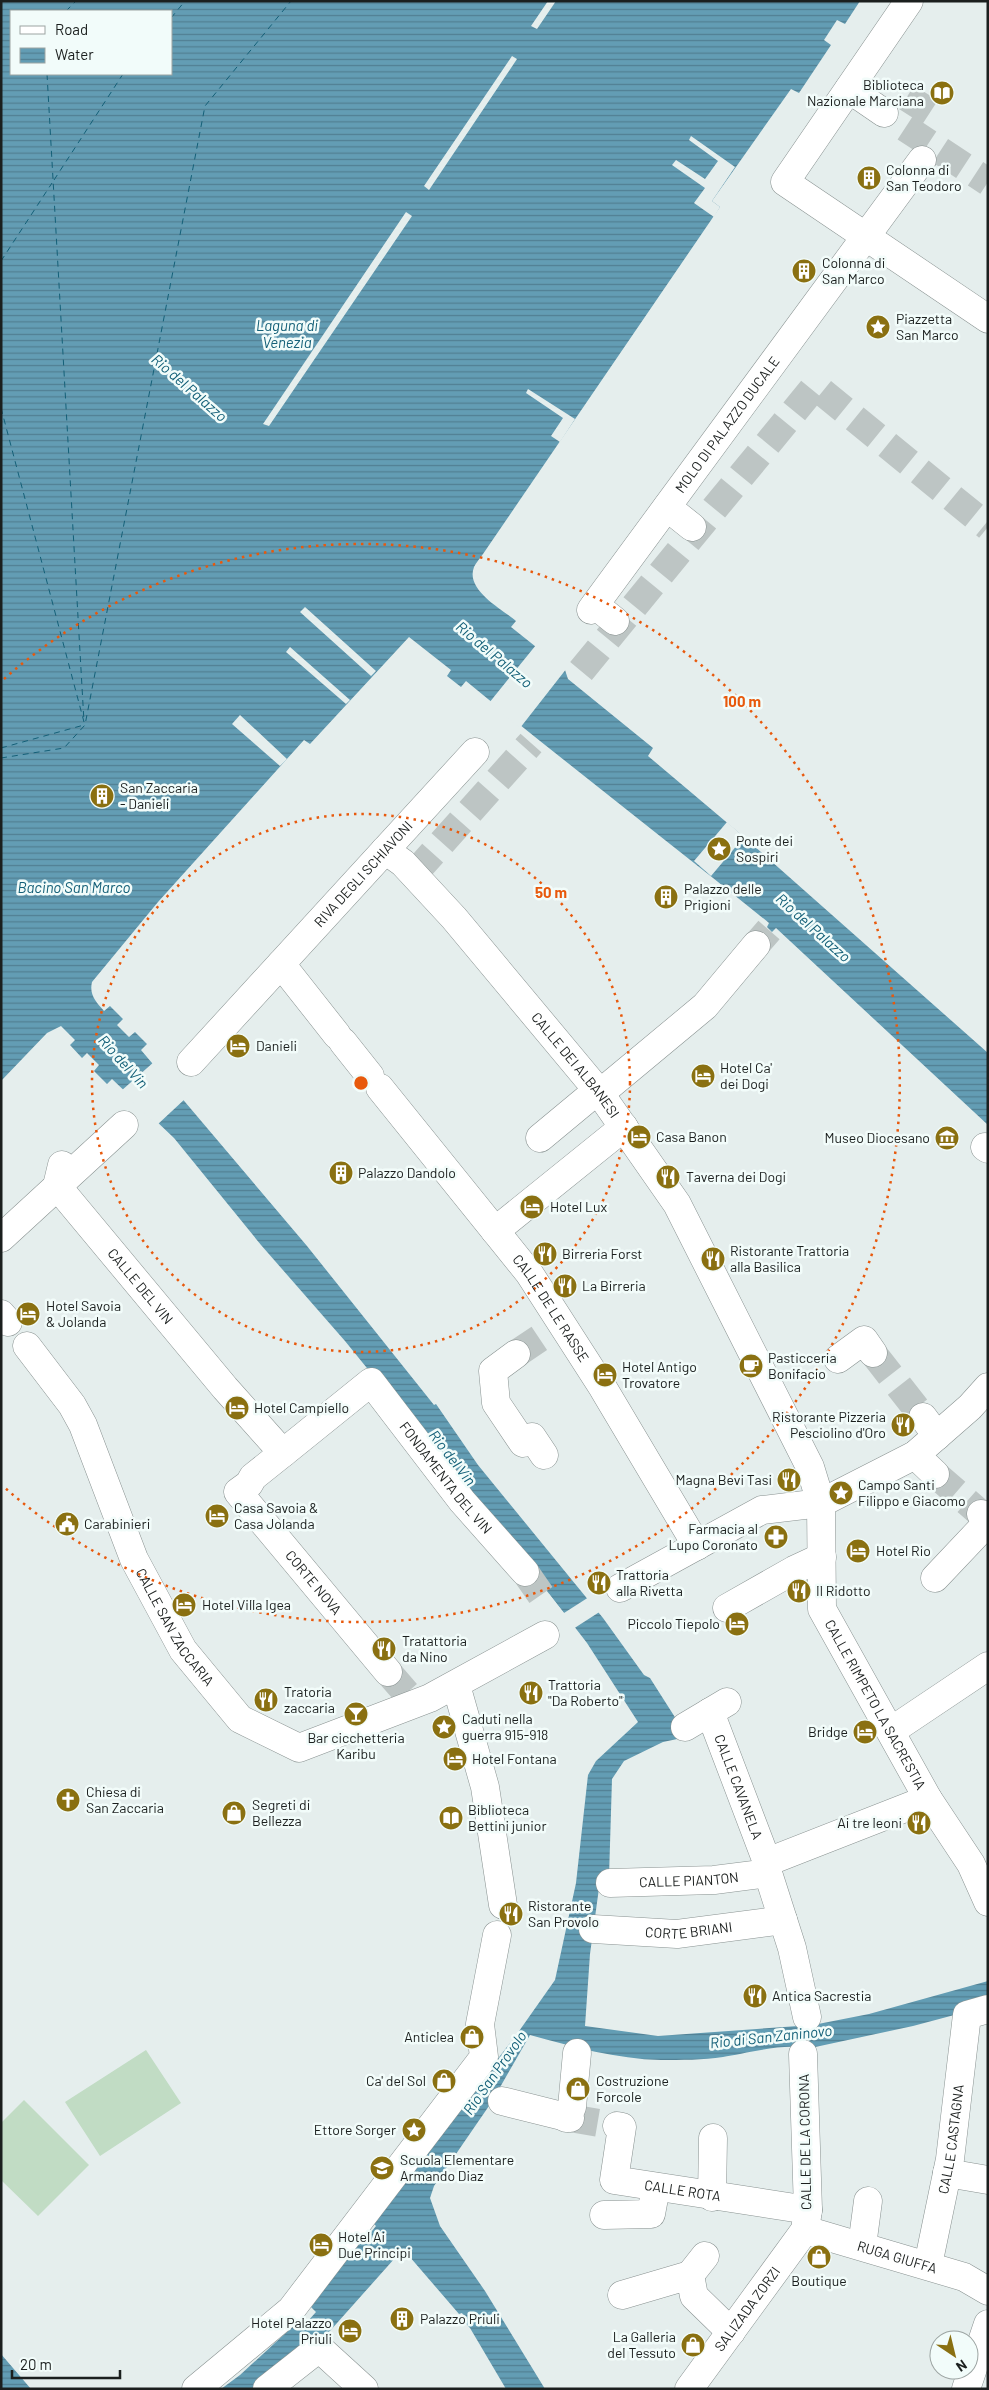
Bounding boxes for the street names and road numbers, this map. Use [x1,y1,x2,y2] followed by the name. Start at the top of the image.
[671,353,783,496] street label: MOLO DI PALAZZO DUCALE
[310,817,416,930] street label: RIVA DEGLI SCHIAVONI
[528,1009,623,1121] street label: CALLE DEI ALBANESI
[104,1245,177,1327] street label: CALLE DEL VIN
[509,1251,593,1365] street label: CALLE DE LE RASSE
[396,1418,496,1537] street label: FONDAMENTA DEL VIN
[282,1547,346,1618] street label: CORTE NOVA
[133,1565,218,1689] street label: CALLE SAN ZACCARIA
[822,1616,930,1793] street label: CALLE RIMPETO LA SACRESTIA
[711,1732,767,1842] street label: CALLE CAVANELA
[639,1868,740,1890] street label: CALLE PIANTON
[645,1918,733,1942] street label: CORTE BRIANI
[795,2073,814,2210] street label: CALLE DE LA CORONA
[934,2083,967,2195] street label: CALLE CASTAGNA
[643,2176,722,2204] street label: CALLE ROTA
[855,2237,940,2277] street label: RUGA GIUFFA
[710,2263,783,2354] street label: SALIZADA ZORZI

